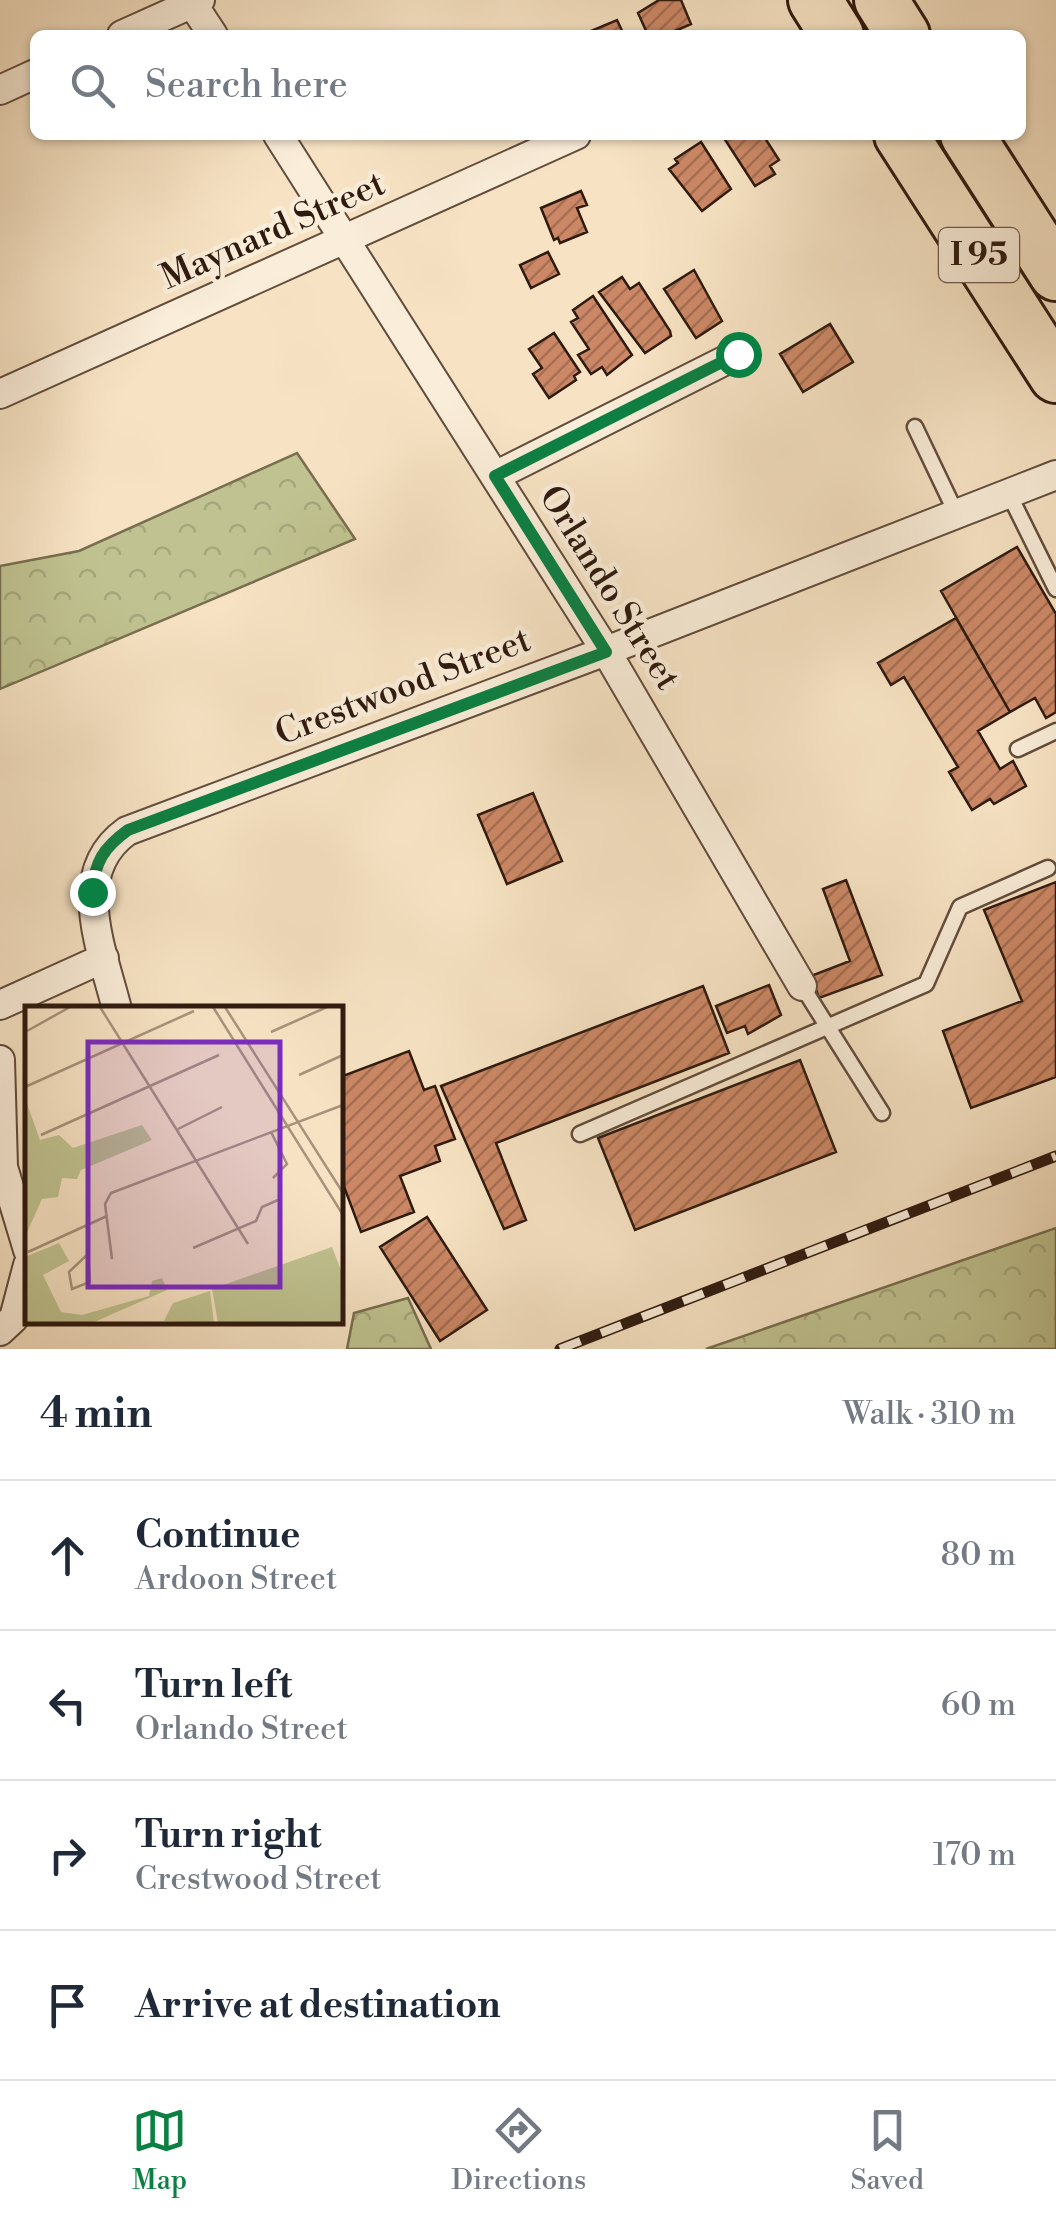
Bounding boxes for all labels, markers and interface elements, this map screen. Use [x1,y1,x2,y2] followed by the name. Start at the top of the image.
[30,30,1026,140] search box
[65,58,120,113] icon: search
[145,62,348,109] text: Search here
[154,162,392,300] street label: Maynard Street
[939,228,1019,282] road number: I 95
[716,332,762,378] route start
[529,478,689,698] street label: Orlando Street
[269,619,537,755] street label: Crestwood Street
[70,870,116,916] route end
[25,1006,342,1324] inset map
[40,1388,152,1441] text: 4 min
[843,1394,1016,1434] text: Walk · 310 m
[135,1512,300,1559] text: Continue
[40,1528,95,1583] icon: ahead
[941,1535,1016,1575] text: 80 m
[135,1559,337,1599] text: Ardoon Street
[135,1662,292,1709] text: Turn left
[40,1678,95,1733] icon: left
[941,1685,1016,1725] text: 60 m
[135,1709,348,1749] text: Orlando Street
[135,1812,321,1859] text: Turn right
[40,1828,95,1883] icon: right
[933,1835,1016,1875] text: 170 m
[135,1859,382,1899] text: Crestwood Street
[40,1978,95,2033] icon: arrive
[135,1982,501,2029] text: Arrive at destination
[132,2103,187,2198] tab: Map
[451,2103,586,2198] tab: Directions
[850,2103,924,2198] tab: Saved

